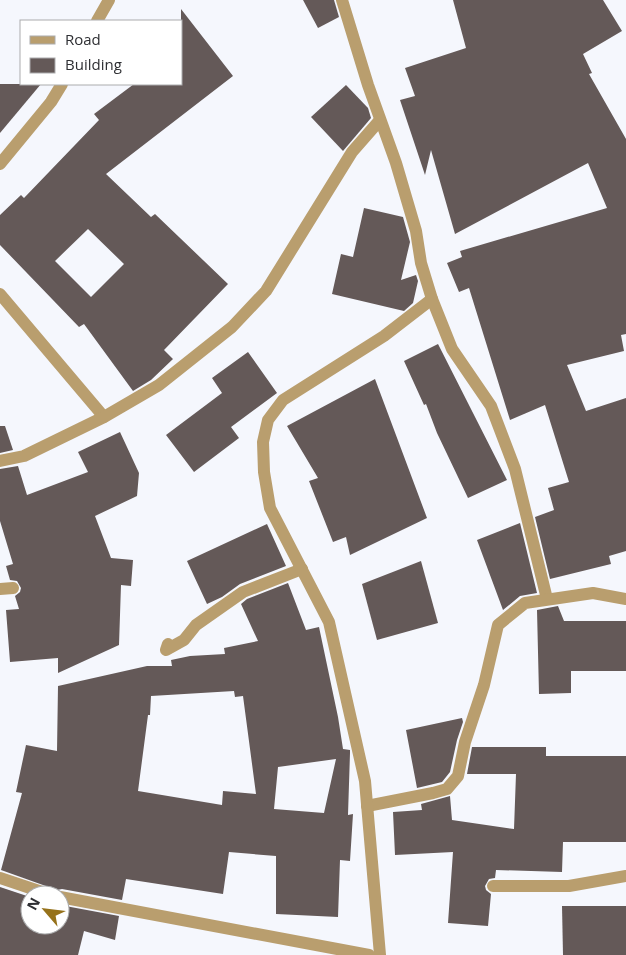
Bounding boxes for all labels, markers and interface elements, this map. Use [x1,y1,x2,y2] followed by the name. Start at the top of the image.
[20,20,182,85] legend
[65,29,101,49] text: Road
[65,54,122,74] text: Building
[20,885,70,935] north arrow
[22,894,44,913] text: N

